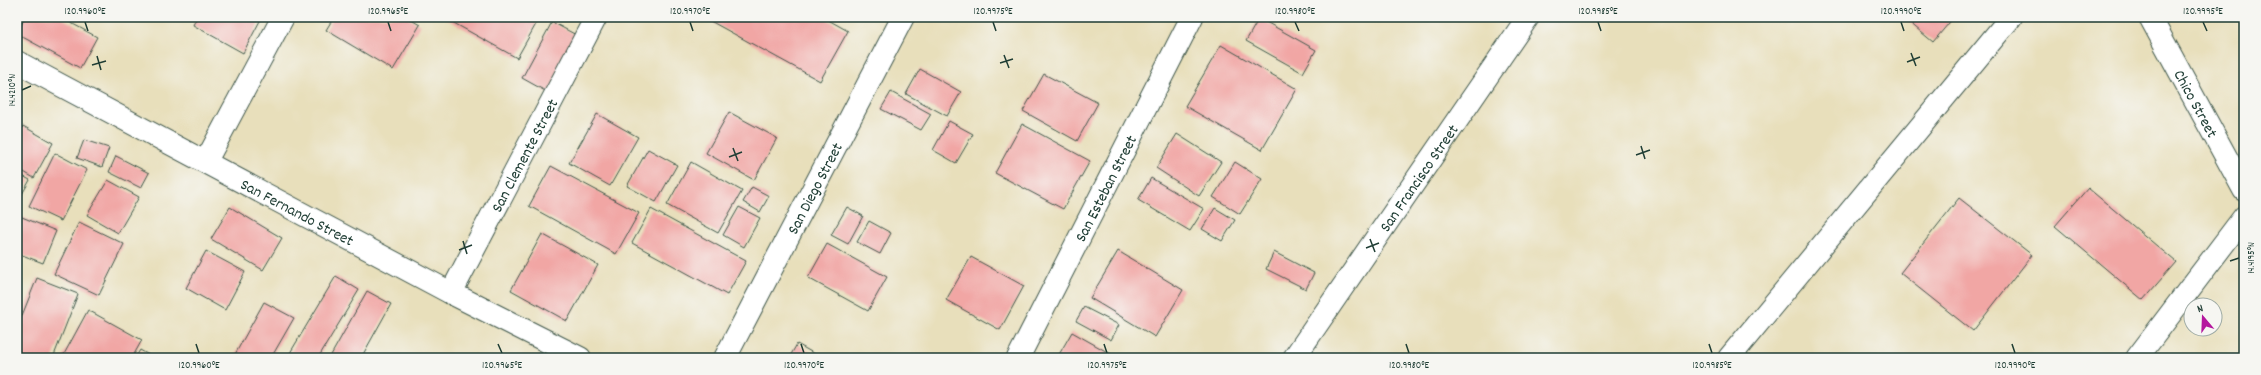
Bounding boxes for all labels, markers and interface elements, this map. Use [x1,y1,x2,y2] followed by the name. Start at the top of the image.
[65,5,106,19] text: 120.9960°E
[368,5,409,19] text: 120.9965°E
[670,5,710,19] text: 120.9970°E
[973,5,1013,19] text: 120.9975°E
[1275,5,1315,19] text: 120.9980°E
[1578,5,1618,19] text: 120.9985°E
[1881,5,1922,19] text: 120.9990°E
[2183,5,2223,19] text: 120.9995°E
[2167,66,2222,143] street label: Chico Street
[6,74,20,106] text: 14.4210°N
[486,95,565,217] street label: San Clemente Street
[1375,120,1465,237] street label: San Francisco Street
[1070,132,1144,246] street label: San Esteban Street
[783,139,850,239] street label: San Diego Street
[236,174,357,253] street label: San Fernando Street
[2245,242,2259,274] text: 14.4195°N
[2183,297,2223,337] north arrow
[2195,301,2206,318] text: N
[179,359,220,373] text: 120.9960°E
[482,359,523,373] text: 120.9965°E
[784,359,824,373] text: 120.9970°E
[1087,359,1127,373] text: 120.9975°E
[1389,359,1429,373] text: 120.9980°E
[1692,359,1732,373] text: 120.9985°E
[1995,359,2036,373] text: 120.9990°E

